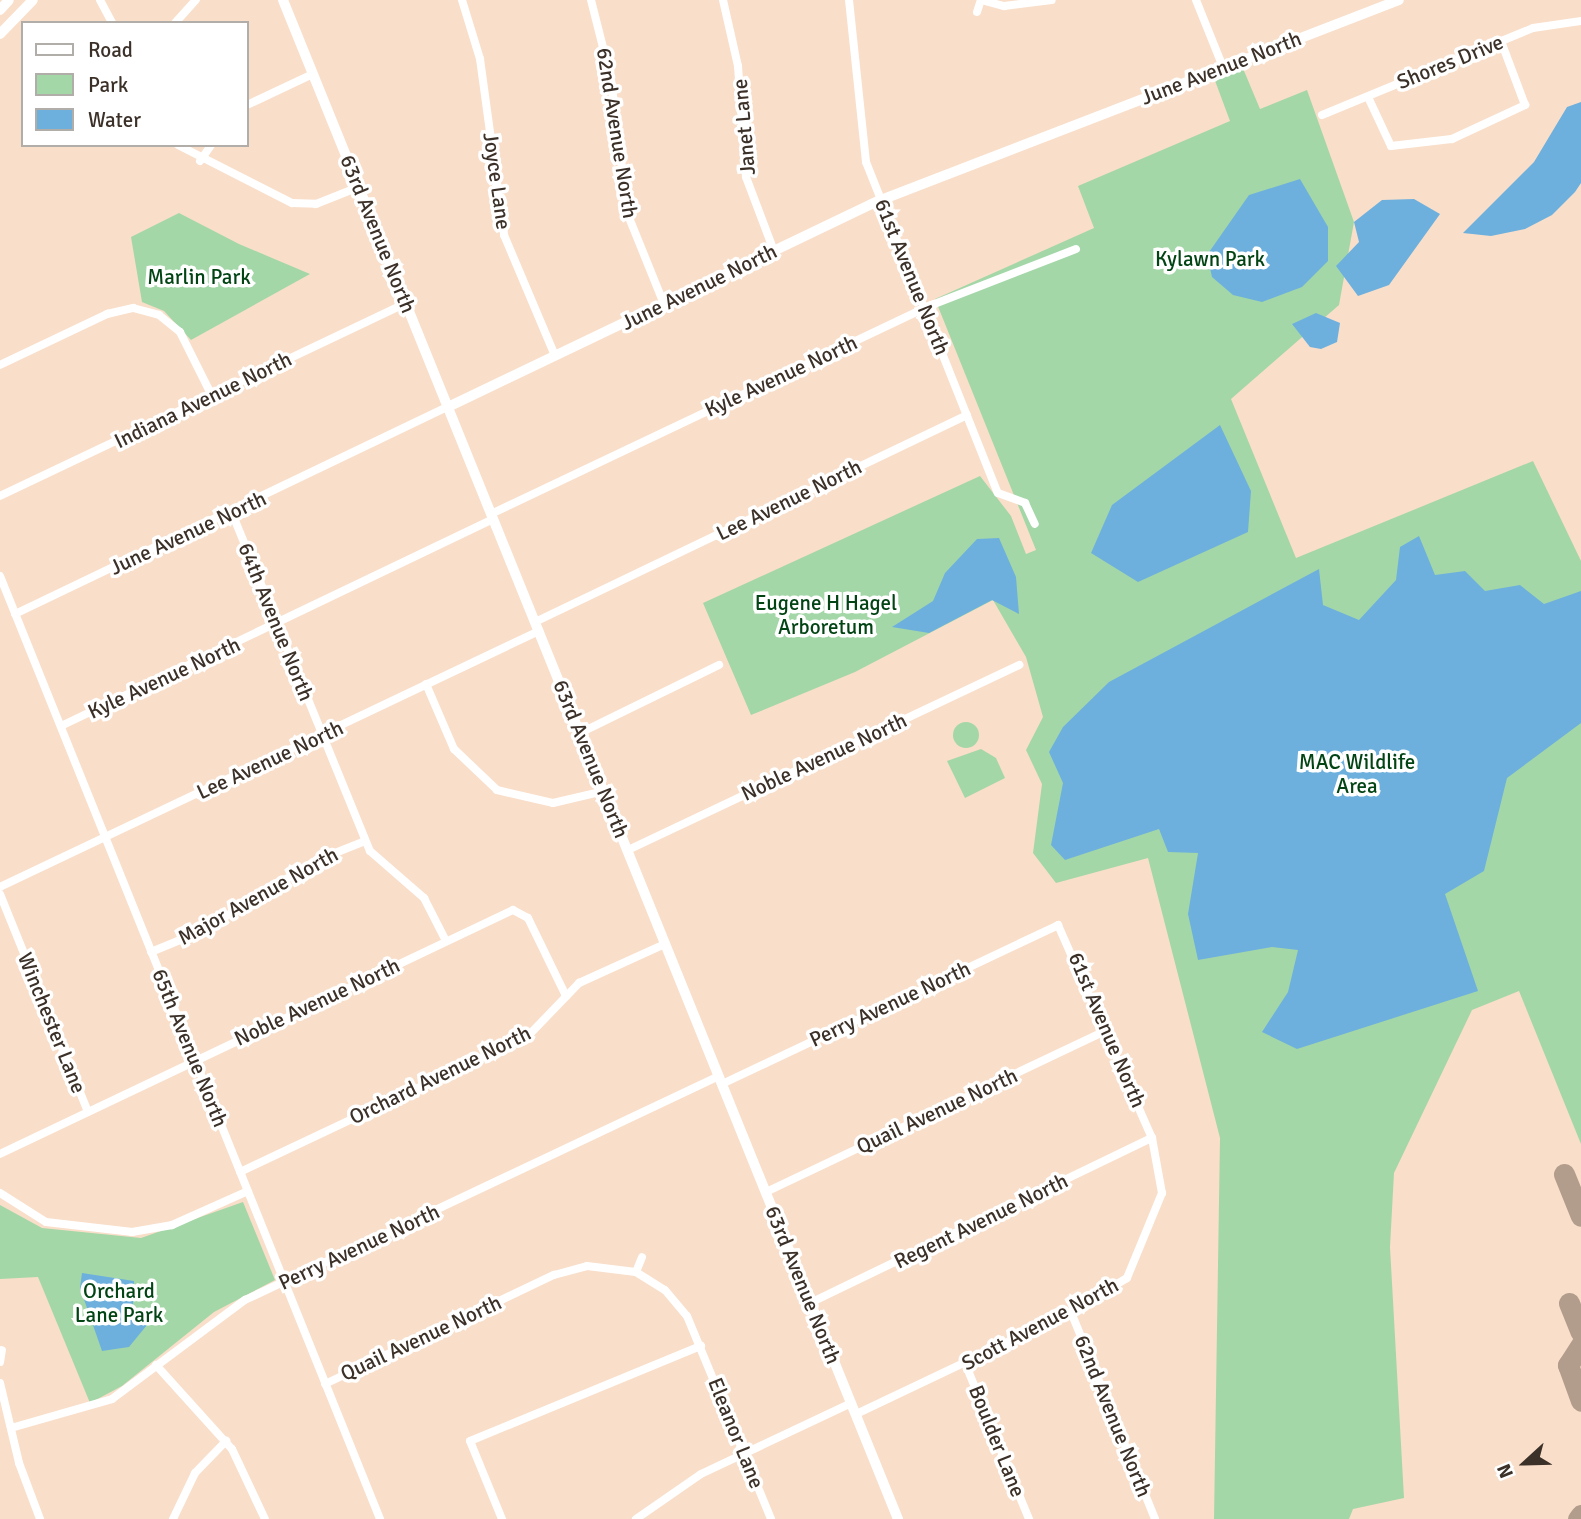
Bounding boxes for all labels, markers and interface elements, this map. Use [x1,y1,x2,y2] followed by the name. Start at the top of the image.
[21,21,248,147] legend
[1137,26,1305,110] street label: June Avenue North
[1393,29,1507,95] street label: Shores Drive
[88,37,133,63] text: Road
[591,46,643,220] street label: 62nd Avenue North
[88,72,128,98] text: Park
[727,78,761,176] street label: Janet Lane
[88,107,141,133] text: Water
[478,131,516,231] street label: Joyce Lane
[335,151,421,317] street label: 63rd Avenue North
[869,195,955,359] street label: 61st Avenue North
[617,238,781,336] street label: June Avenue North
[1155,246,1265,272] park label: Kylawn Park
[147,264,251,290] park label: Marlin Park
[701,330,861,422] street label: Kyle Avenue North
[110,346,296,454] street label: Indiana Avenue North
[712,454,866,546] street label: Lee Avenue North
[106,486,270,580] street label: June Avenue North
[233,539,319,705] street label: 64th Avenue North
[755,590,897,640] park label: Eugene H Hagel Arboretum
[84,632,244,724] street label: Kyle Avenue North
[548,676,634,842] street label: 63rd Avenue North
[737,708,911,806] street label: Noble Avenue North
[193,715,347,805] street label: Lee Avenue North
[1299,749,1415,799] park label: MAC Wildlife Area
[174,842,342,950] street label: Major Avenue North
[12,949,92,1097] street label: Winchester Lane
[1063,949,1151,1111] street label: 61st Avenue North
[230,953,404,1051] street label: Noble Avenue North
[805,956,975,1052] street label: Perry Avenue North
[147,965,233,1131] street label: 65th Avenue North
[345,1020,535,1130] street label: Orchard Avenue North
[852,1063,1022,1159] street label: Quail Avenue North
[890,1168,1072,1274] street label: Regent Avenue North
[274,1199,444,1295] street label: Perry Avenue North
[760,1202,846,1368] street label: 63rd Avenue North
[957,1272,1123,1376] street label: Scott Avenue North
[75,1278,163,1328] park label: Orchard Lane Park
[336,1290,506,1386] street label: Quail Avenue North
[1069,1331,1157,1501] street label: 62nd Avenue North
[702,1374,770,1492] street label: Eleanor Lane
[963,1381,1031,1501] street label: Boulder Lane
[1490,1428,1560,1498] north arrow
[1492,1460,1519,1481] text: N

